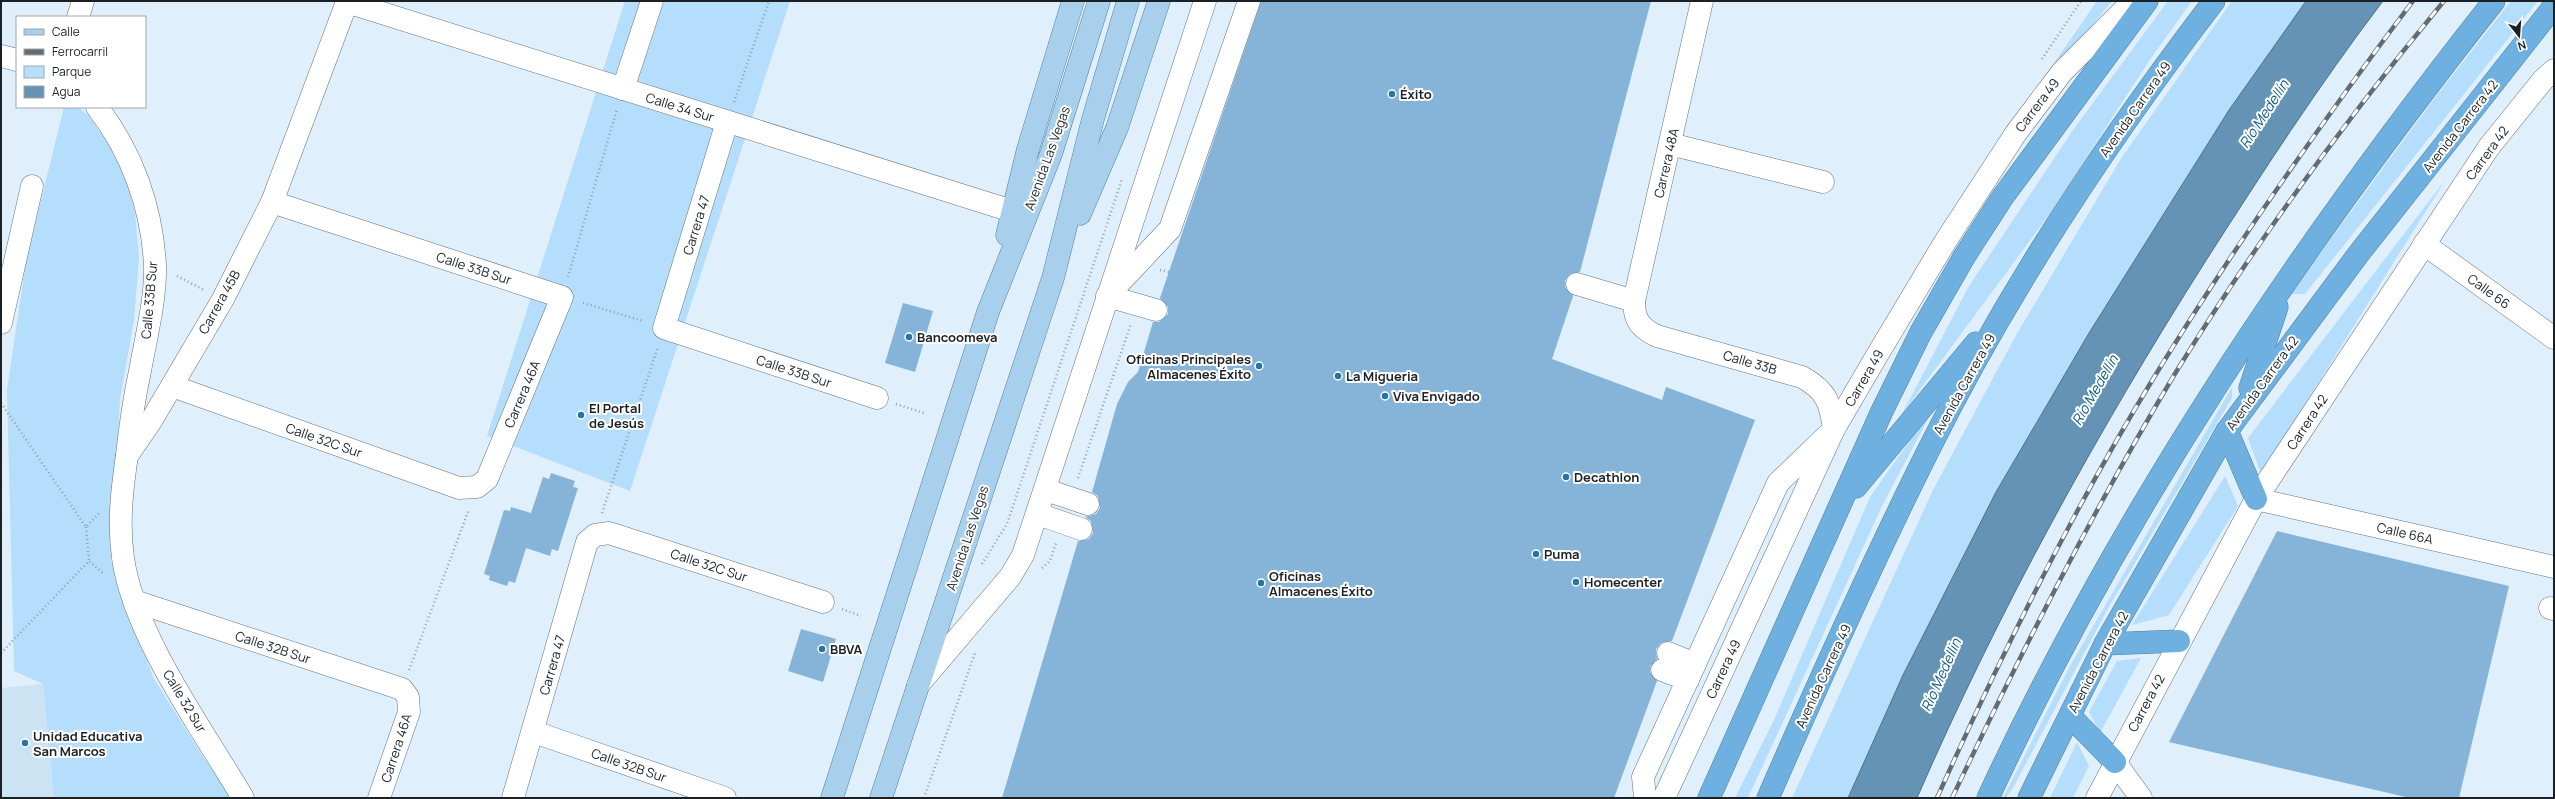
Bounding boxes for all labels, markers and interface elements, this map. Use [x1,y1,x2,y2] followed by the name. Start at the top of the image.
[16,16,146,108] legend
[2499,16,2539,56] north arrow
[52,23,80,40] text: Calle
[2516,38,2528,54] text: N
[52,43,108,60] text: Ferrocarril
[2095,58,2175,160] street label: Avenida Carrera 49
[52,63,91,80] text: Parque
[2011,74,2063,136] street label: Carrera 49
[2234,75,2293,151] water label: Río Medellín
[2419,77,2501,175] street label: Avenida Carrera 42
[52,83,81,100] text: Agua
[1400,85,1432,103] place label: Éxito
[644,88,717,126] street label: Calle 34 Sur
[1387,89,1397,99] marker: Éxito
[1020,103,1074,212] street label: Avenida Las Vegas
[2462,123,2512,183] street label: Carrera 42
[1649,126,1683,200] street label: Carrera 48A
[678,193,714,257] street label: Carrera 47
[434,247,514,289] street label: Calle 33B Sur
[137,260,161,340] street label: Calle 33B Sur
[194,267,244,337] street label: Carrera 45B
[2464,269,2514,313] street label: Calle 66
[917,328,998,346] place label: Bancoomeva
[1929,330,1999,438] street label: Avenida Carrera 49
[904,332,914,342] marker: Bancoomeva
[2222,332,2302,434] street label: Avenida Carrera 42
[1721,346,1779,378] street label: Calle 33B
[1840,346,1888,410] street label: Carrera 49
[754,350,834,392] street label: Calle 33B Sur
[1126,350,1251,383] place label: Oficinas Principales Almacenes Éxito
[2067,351,2123,428] water label: Río Medellín
[500,358,544,430] street label: Carrera 46A
[1254,361,1264,371] marker: Oficinas Principales Almacenes Éxito
[1346,367,1418,385] place label: La Migueria
[1333,371,1343,381] marker: La Migueria
[1393,387,1480,405] place label: Viva Envigado
[1380,391,1390,401] marker: Viva Envigado
[2282,391,2332,453] street label: Carrera 42
[589,399,644,432] place label: El Portal de Jesús
[576,410,586,420] marker: El Portal de Jesús
[283,419,365,462] street label: Calle 32C Sur
[1574,468,1639,486] place label: Decathlon
[1561,472,1571,482] marker: Decathlon
[942,483,993,593] street label: Avenida Las Vegas
[2375,518,2435,548] street label: Calle 66A
[668,544,750,586] street label: Calle 32C Sur
[1544,545,1580,563] place label: Puma
[1531,549,1541,559] marker: Puma
[1269,567,1373,600] place label: Oficinas Almacenes Éxito
[1584,573,1662,591] place label: Homecenter
[1571,577,1581,587] marker: Homecenter
[1256,578,1266,588] marker: Oficinas Almacenes Éxito
[2064,608,2132,716] street label: Avenida Carrera 42
[1791,621,1855,731] street label: Avenida Carrera 49
[233,626,313,668] street label: Calle 32B Sur
[535,633,569,697] street label: Carrera 47
[1916,635,1965,714] water label: Río Medellín
[1701,637,1745,701] street label: Carrera 49
[830,640,862,658] place label: BBVA
[817,644,827,654] marker: BBVA
[159,666,211,736] street label: Calle 32 Sur
[2123,671,2169,735] street label: Carrera 42
[376,711,416,785] street label: Carrera 46A
[33,727,142,760] place label: Unidad Educativa San Marcos
[20,738,30,748] marker: Unidad Educativa San Marcos
[589,744,669,786] street label: Calle 32B Sur

